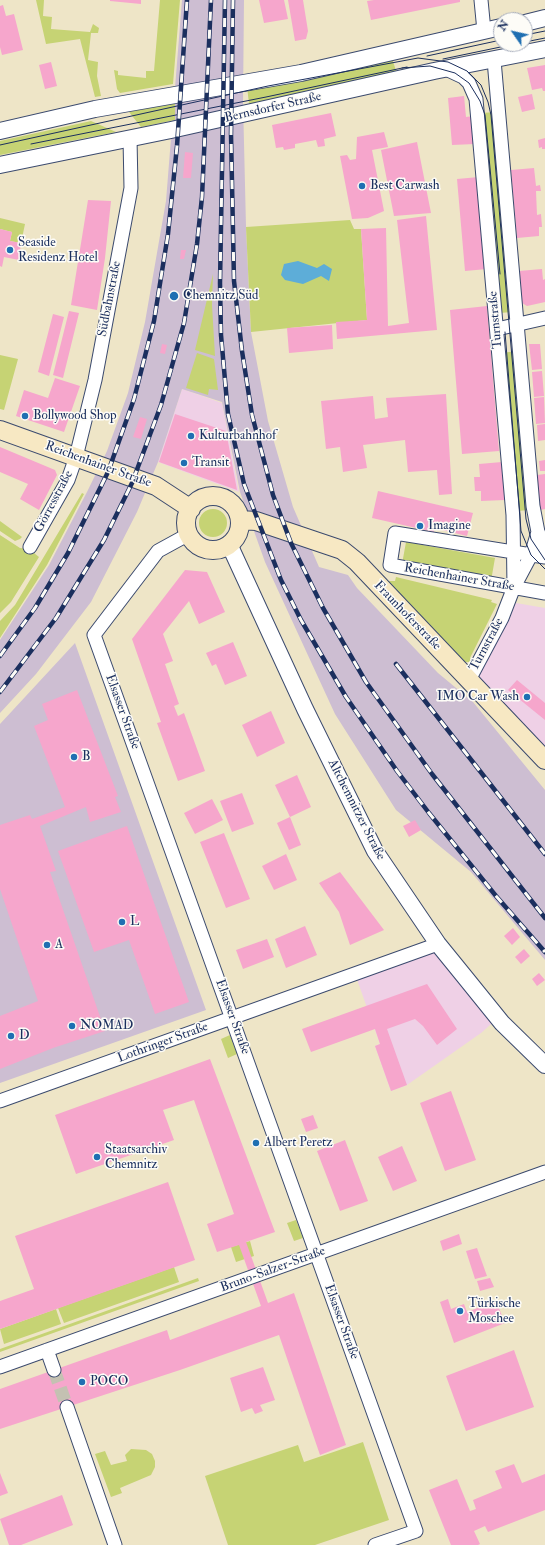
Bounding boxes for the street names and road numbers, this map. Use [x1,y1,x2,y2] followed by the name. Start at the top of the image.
[223,89,323,127] street label: Bernsdorfer Straße
[95,260,125,338] street label: Südbahnstraße
[486,290,506,350] street label: Turnstraße
[43,439,153,491] street label: Reichenhainer Straße
[31,468,77,536] street label: Görresstraße
[403,561,515,595] street label: Reichenhainer Straße
[370,578,444,654] street label: Fraunhoferstraße
[467,616,507,674] street label: Turnstraße
[101,672,143,752] street label: Elsasser Straße
[324,757,388,863] street label: Altchemnitzer Straße
[211,977,253,1057] street label: Elsasser Straße
[116,1019,210,1067] street label: Lothringer Straße
[218,1244,328,1296] street label: Bruno-Salzer-Straße
[320,1282,362,1362] street label: Elsasser Straße

